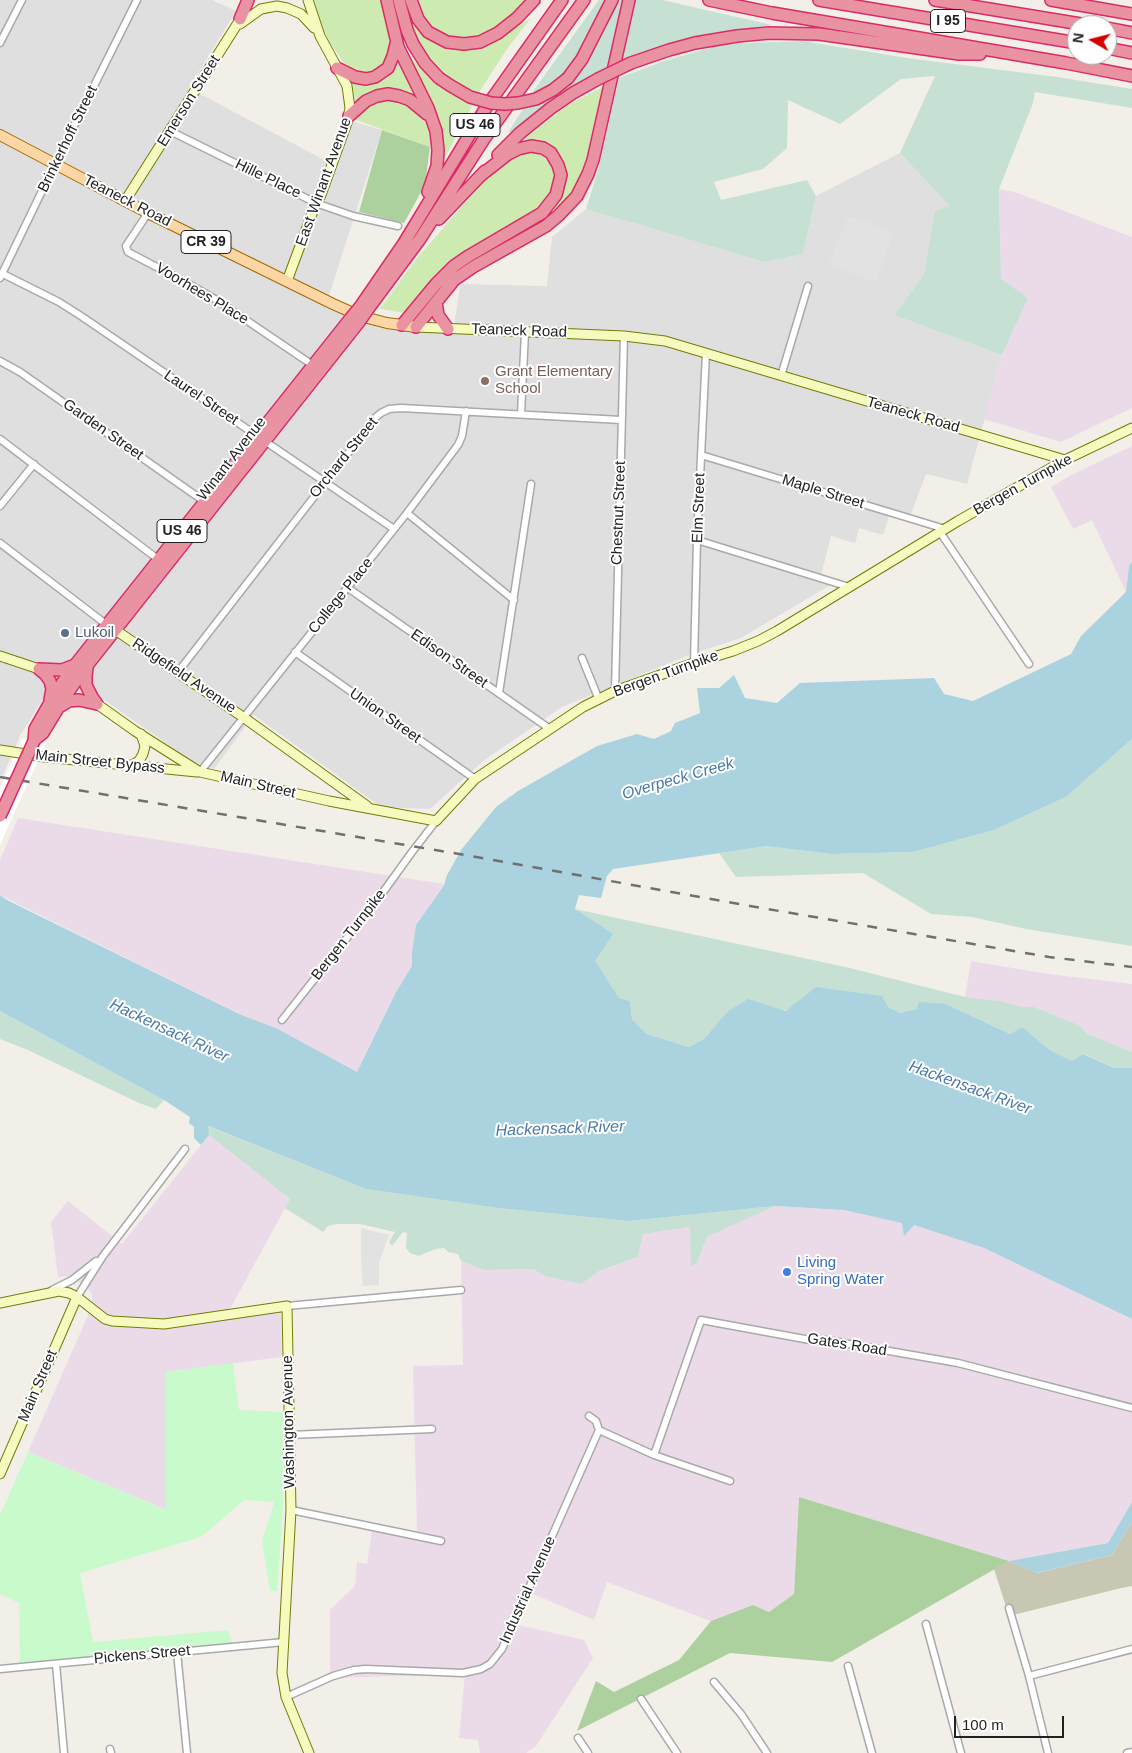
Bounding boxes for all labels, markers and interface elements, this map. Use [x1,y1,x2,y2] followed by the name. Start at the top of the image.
[930,10,966,32] road number: I 95
[1067,15,1117,65] north arrow
[1070,32,1087,44] text: N
[154,52,224,150] street label: Emerson Street
[34,83,102,195] street label: Brinkerhoff Street
[450,114,500,136] road number: US 46
[292,115,356,249] street label: East Winant Avenue
[232,155,304,203] street label: Hille Place
[80,171,174,231] street label: Teaneck Road
[181,230,231,253] road number: CR 39
[152,259,252,329] street label: Voorhees Place
[471,320,567,342] street label: Teaneck Road
[495,363,613,398] place label: Grant Elementary School
[160,367,242,429] street label: Laurel Street
[479,375,491,387] marker: Grant Elementary School
[864,393,962,437] street label: Teaneck Road
[59,396,147,464] street label: Garden Street
[194,413,270,505] street label: Winant Avenue
[306,414,382,502] street label: Orchard Street
[970,450,1076,520] street label: Bergen Turnpike
[608,461,630,565] street label: Chestnut Street
[780,471,866,513] street label: Maple Street
[689,473,709,543] street label: Elm Street
[157,520,207,542] road number: US 46
[305,554,377,638] street label: College Place
[75,624,114,642] place label: Lukoil
[407,626,491,692] street label: Edison Street
[59,627,71,639] marker: Lukoil
[129,635,239,717] street label: Ridgefield Avenue
[611,647,721,701] street label: Bergen Turnpike
[346,685,424,747] street label: Union Street
[34,746,166,778] street label: Main Street Bypass
[620,754,736,804] water label: Overpeck Creek
[219,768,297,802] street label: Main Street
[308,886,390,984] street label: Bergen Turnpike
[107,995,231,1067] water label: Hackensack River
[906,1057,1034,1119] water label: Hackensack River
[495,1117,625,1141] water label: Hackensack River
[797,1254,884,1289] place label: Living Spring Water
[781,1266,793,1278] marker: Living Spring Water
[806,1330,888,1360] street label: Gates Road
[15,1347,61,1425] street label: Main Street
[279,1355,299,1489] street label: Washington Avenue
[496,1534,560,1646] street label: Industrial Avenue
[93,1642,191,1668] street label: Pickens Street
[957,1706,1067,1738] scale bar
[962,1716,1004,1733] text: 100 m

